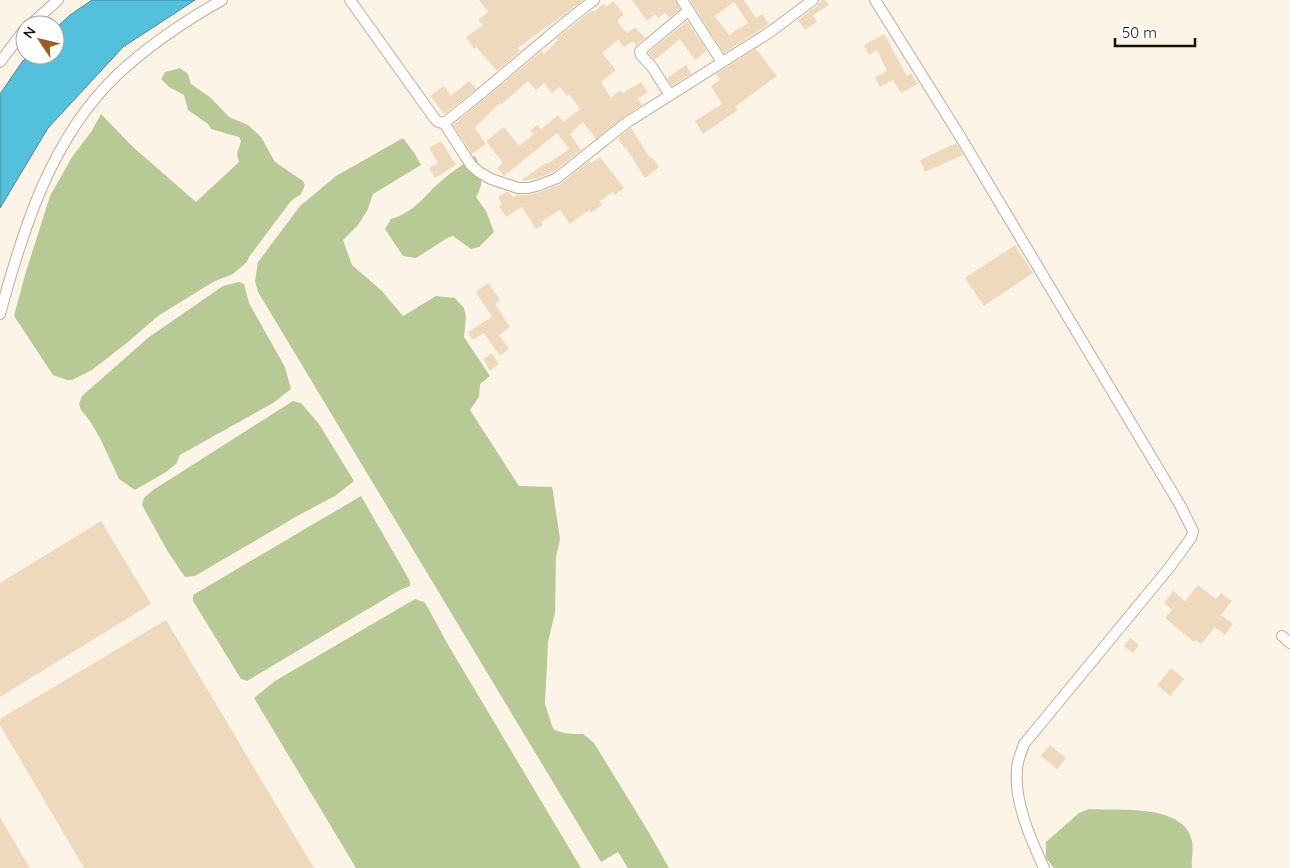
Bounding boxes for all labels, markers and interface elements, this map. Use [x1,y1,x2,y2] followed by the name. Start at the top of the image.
[15,15,65,65] north arrow
[1115,15,1195,47] scale bar
[19,23,40,42] text: N
[1122,23,1157,42] text: 50 m

